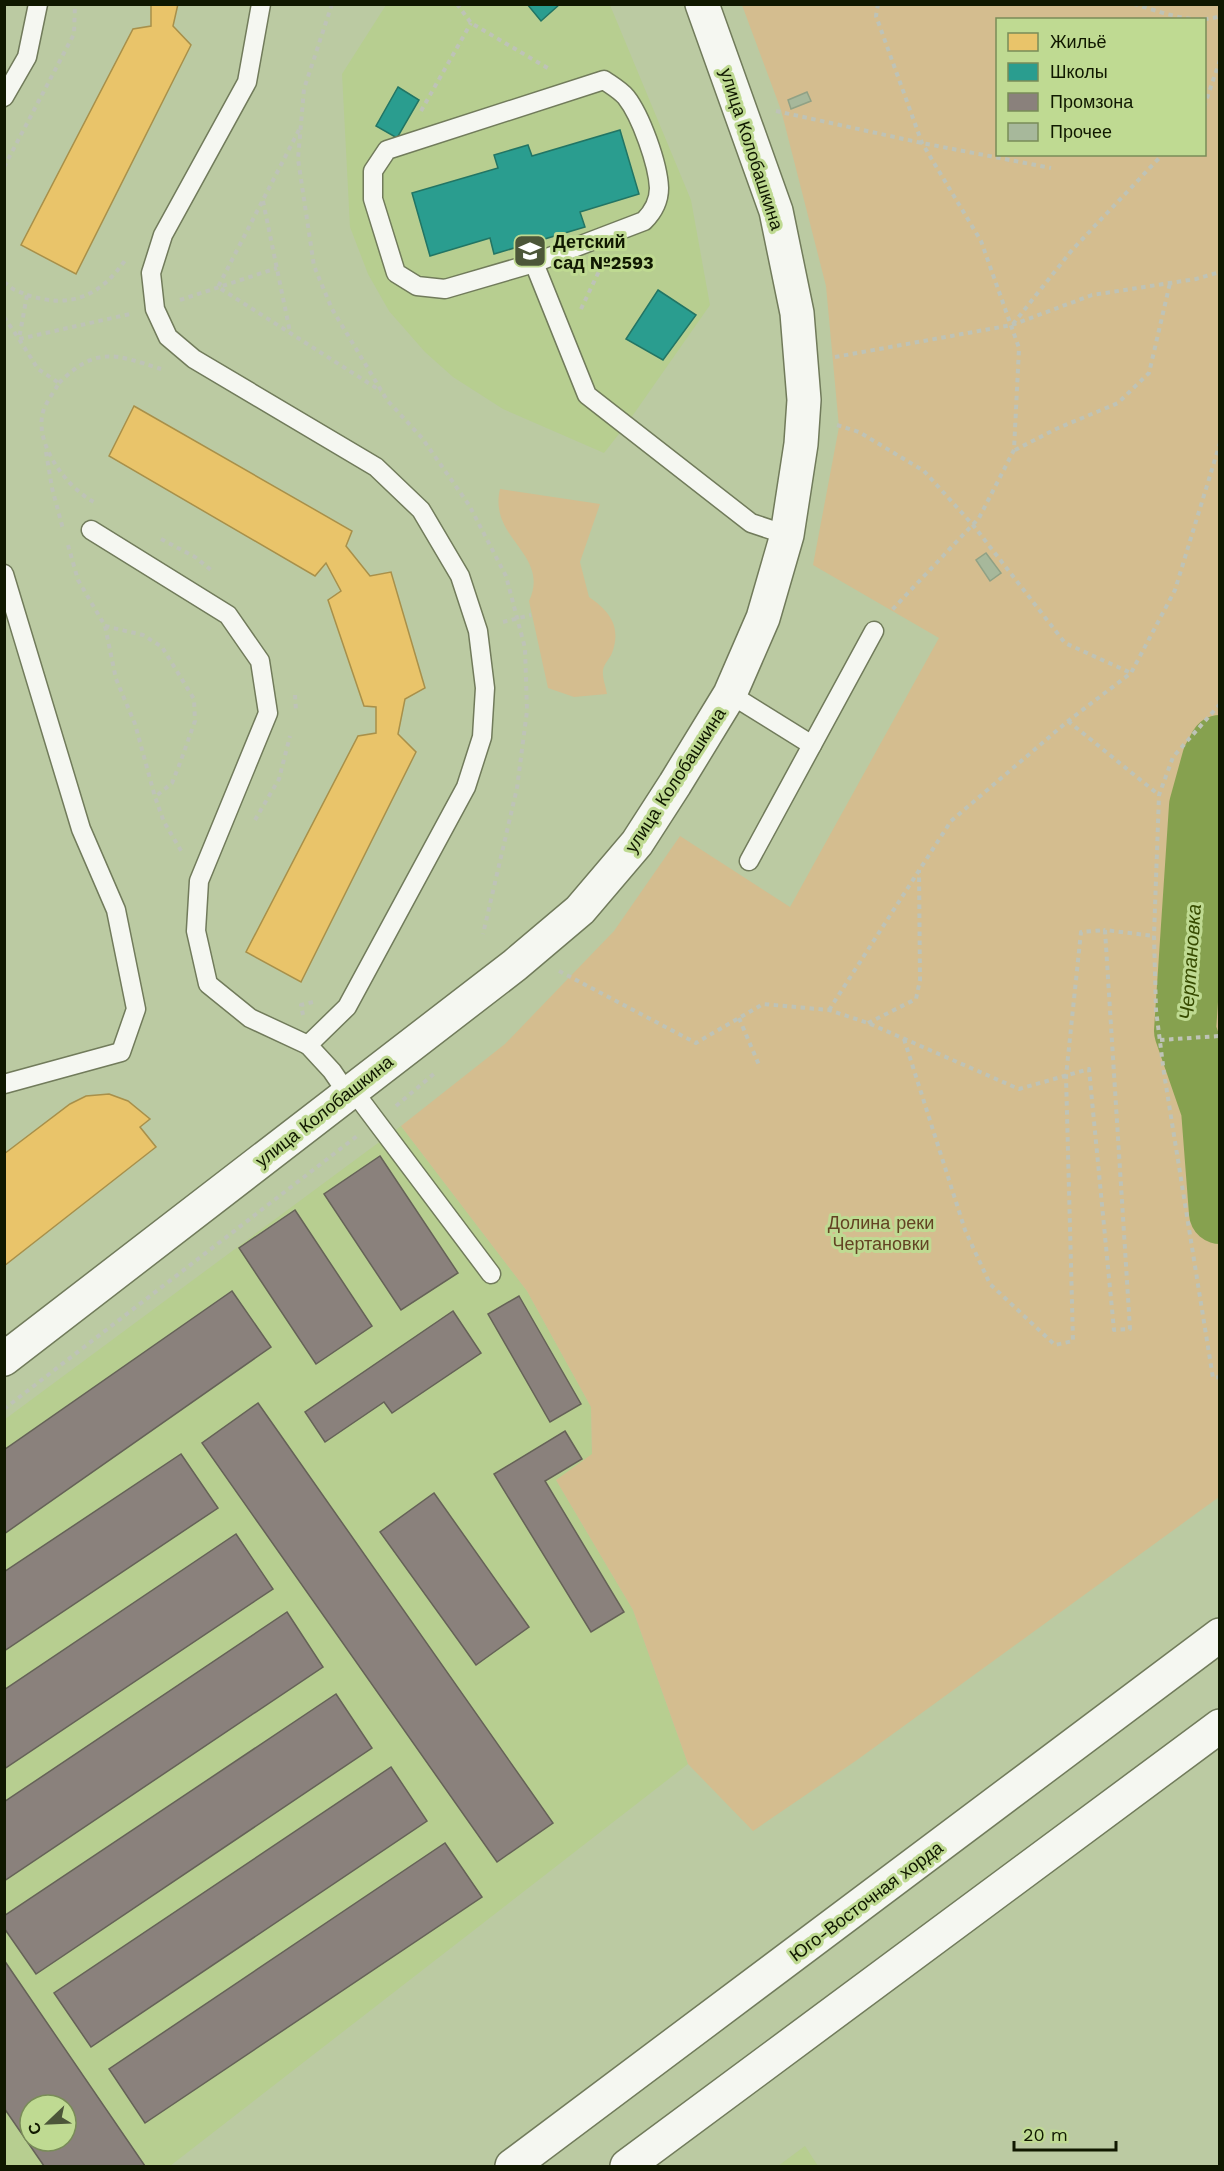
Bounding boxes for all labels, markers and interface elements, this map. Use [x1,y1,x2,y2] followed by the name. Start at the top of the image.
[996,18,1206,156] legend
[1050,31,1107,52] text: Жильё
[1050,61,1108,82] text: Школы
[716,66,788,233] street label: улица Колобашкина
[1050,91,1134,112] text: Промзона
[1050,121,1112,142] text: Прочее
[553,231,654,273] place label: Детский сад №2593
[512,233,548,269] school or university icon: Детский сад №2593
[620,703,730,856] street label: улица Колобашкина
[1174,903,1206,1021] water label: Чертановка
[251,1050,398,1171] street label: улица Колобашкина
[828,1212,934,1254] park label: Долина реки Чертановки
[785,1836,948,1965] street label: Юго-Восточная хорда
[18,2093,78,2153] north arrow
[1014,2114,1116,2152] scale bar
[23,2119,46,2138] text: С
[1023,2124,1068,2145] text: 20 m

